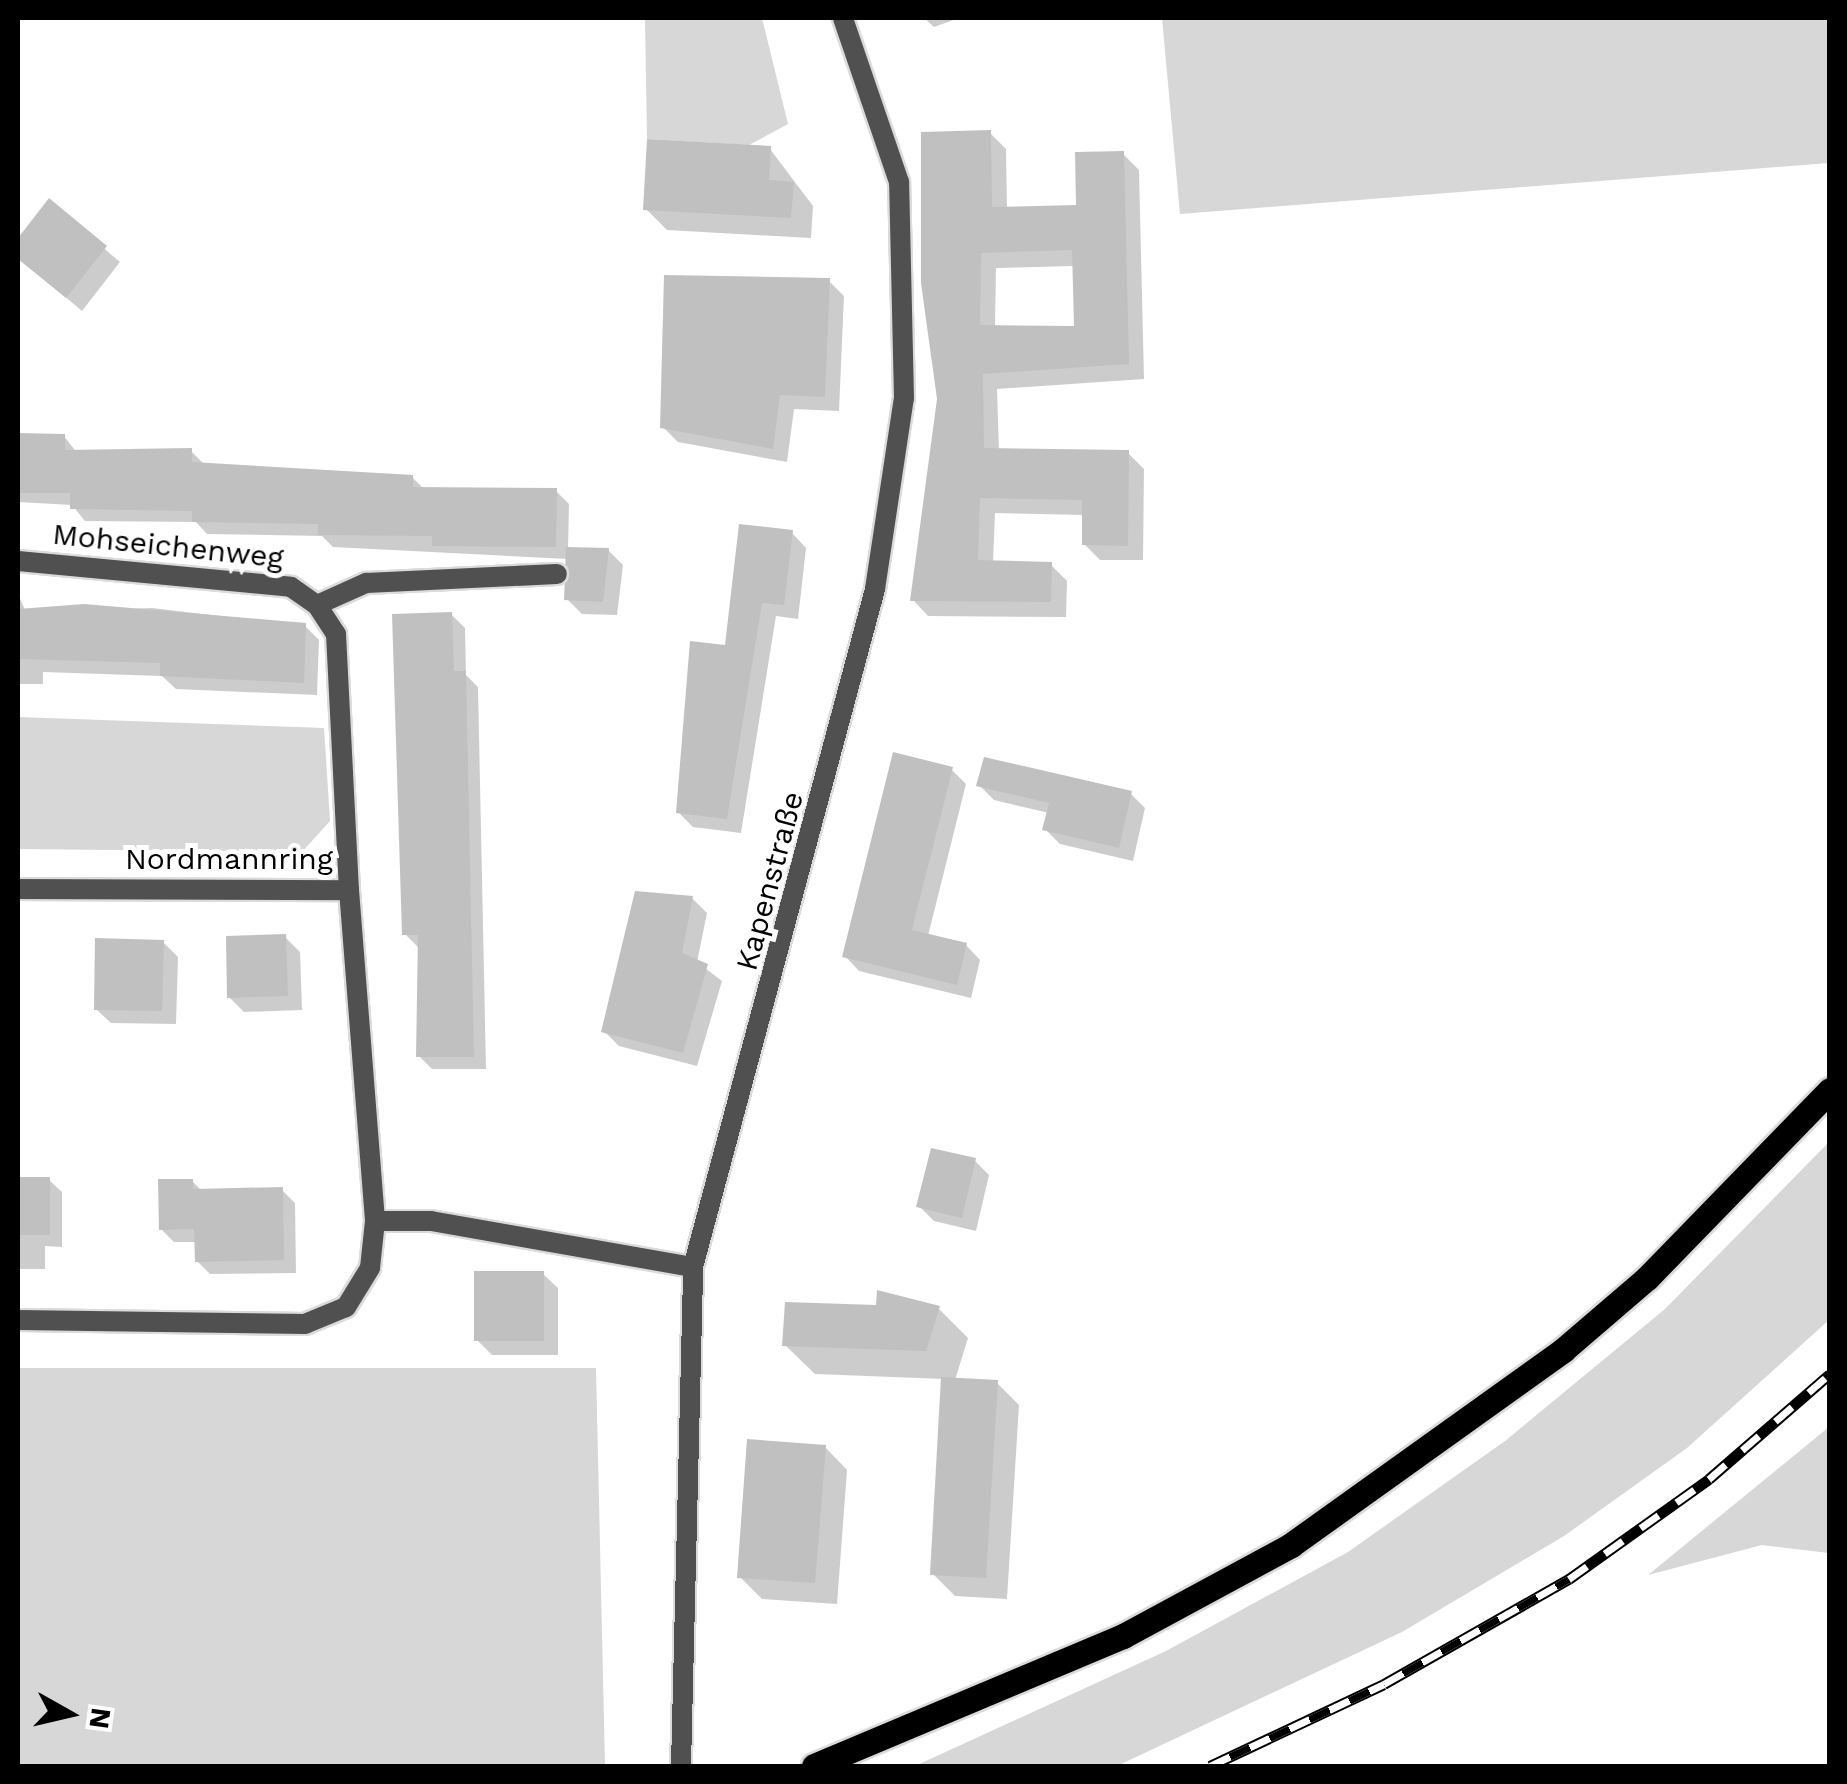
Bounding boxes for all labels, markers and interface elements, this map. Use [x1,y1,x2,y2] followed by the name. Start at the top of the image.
[51,516,285,576] street label: Mohseichenweg
[729,788,811,974] street label: Kapenstraße
[125,841,333,877] street label: Nordmannring
[20,1664,120,1764] north arrow
[82,1706,118,1731] text: N

